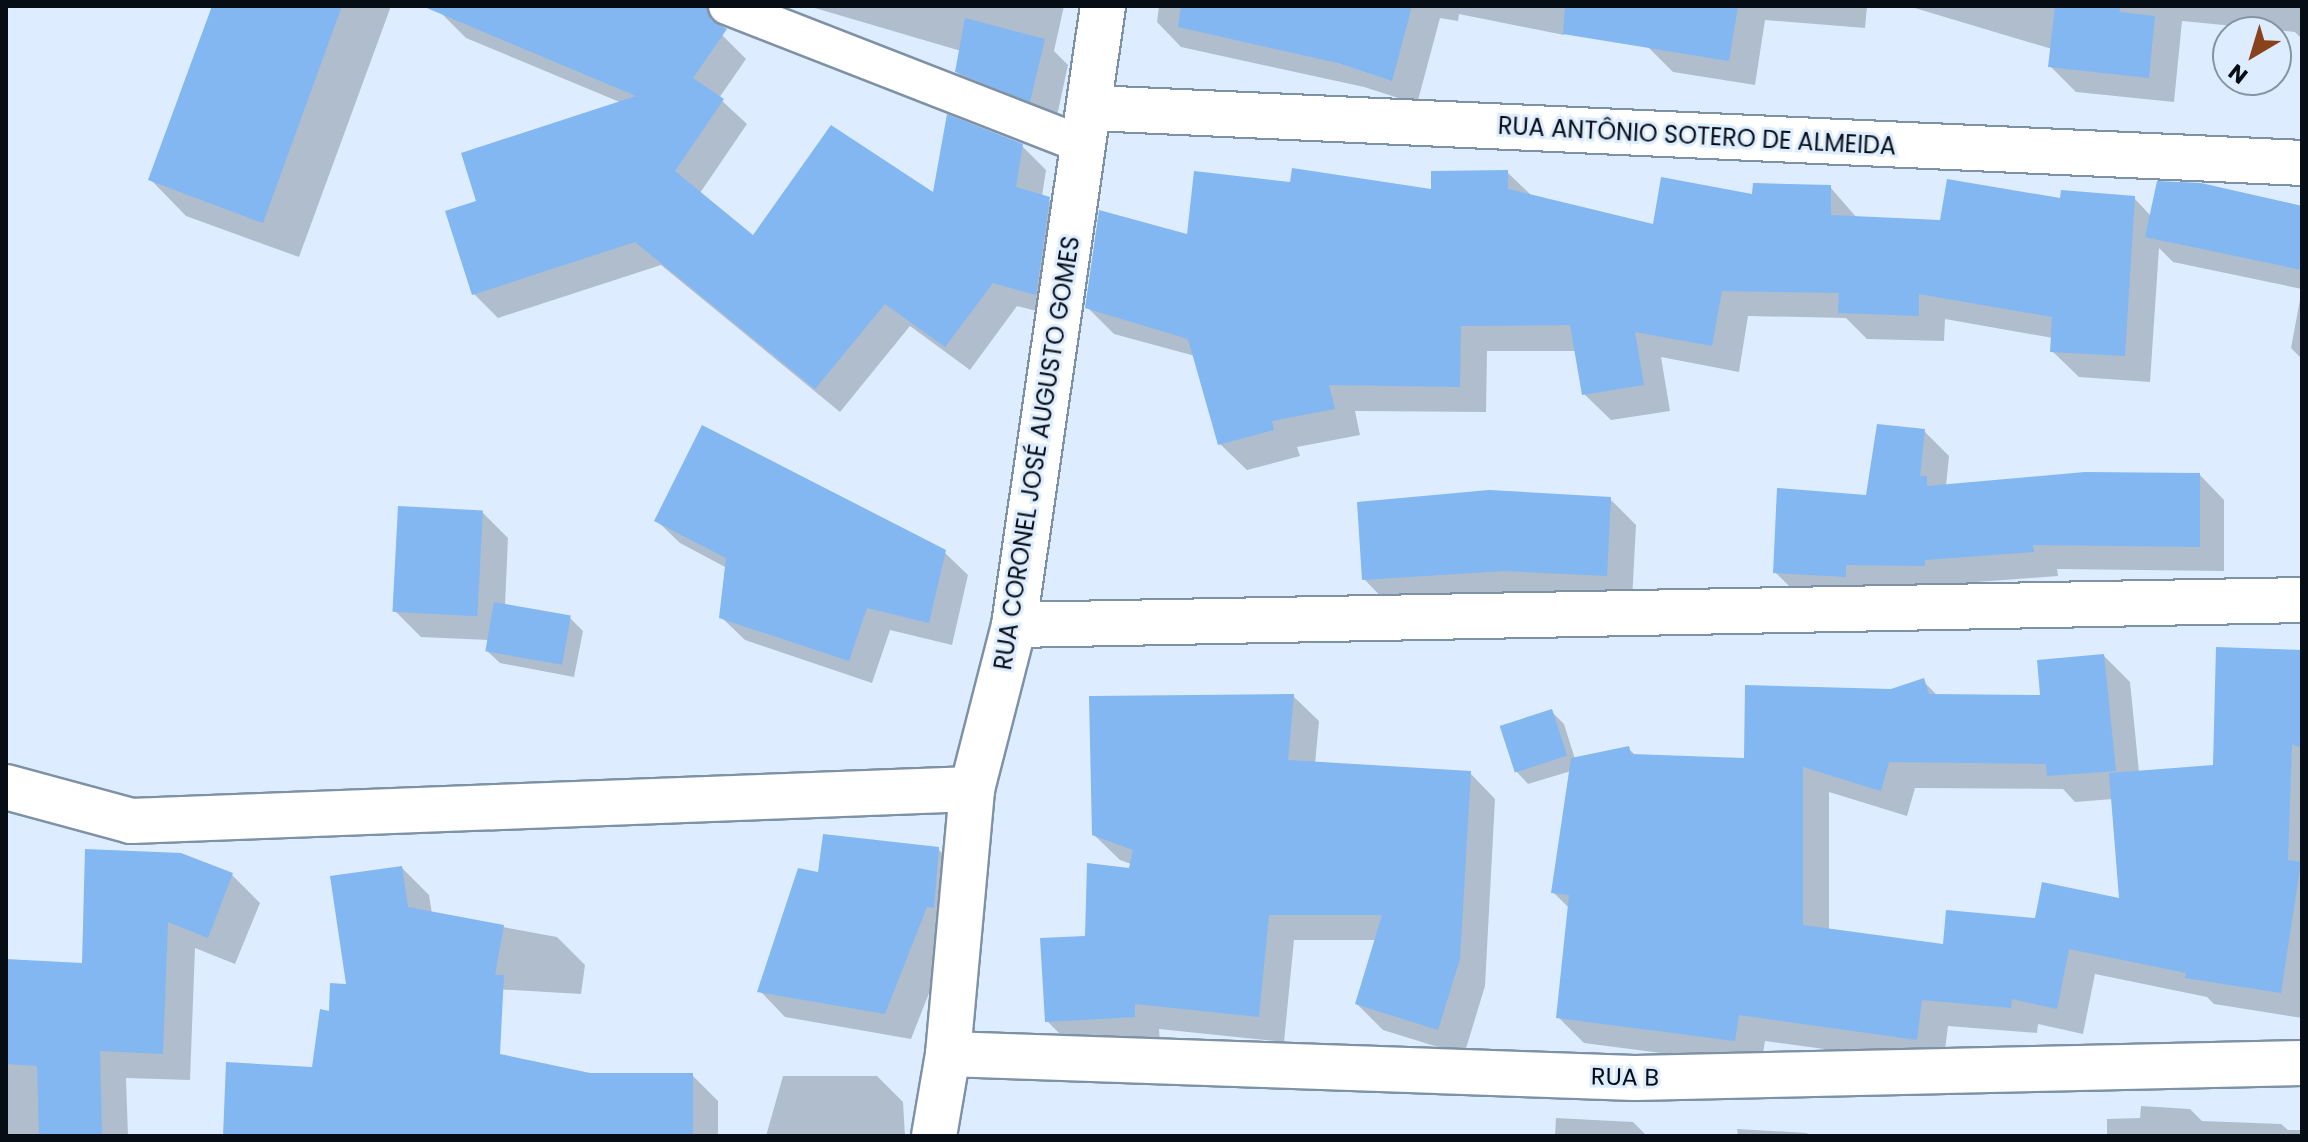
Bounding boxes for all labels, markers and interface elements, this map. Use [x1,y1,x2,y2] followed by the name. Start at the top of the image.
[2212,16,2292,96] north arrow
[2222,56,2254,91] text: N
[1497,111,1897,161] street label: RUA ANTÔNIO SOTERO DE ALMEIDA
[988,234,1086,672] street label: RUA CORONEL JOSÉ AUGUSTO GOMES
[1591,1062,1659,1092] street label: RUA B

